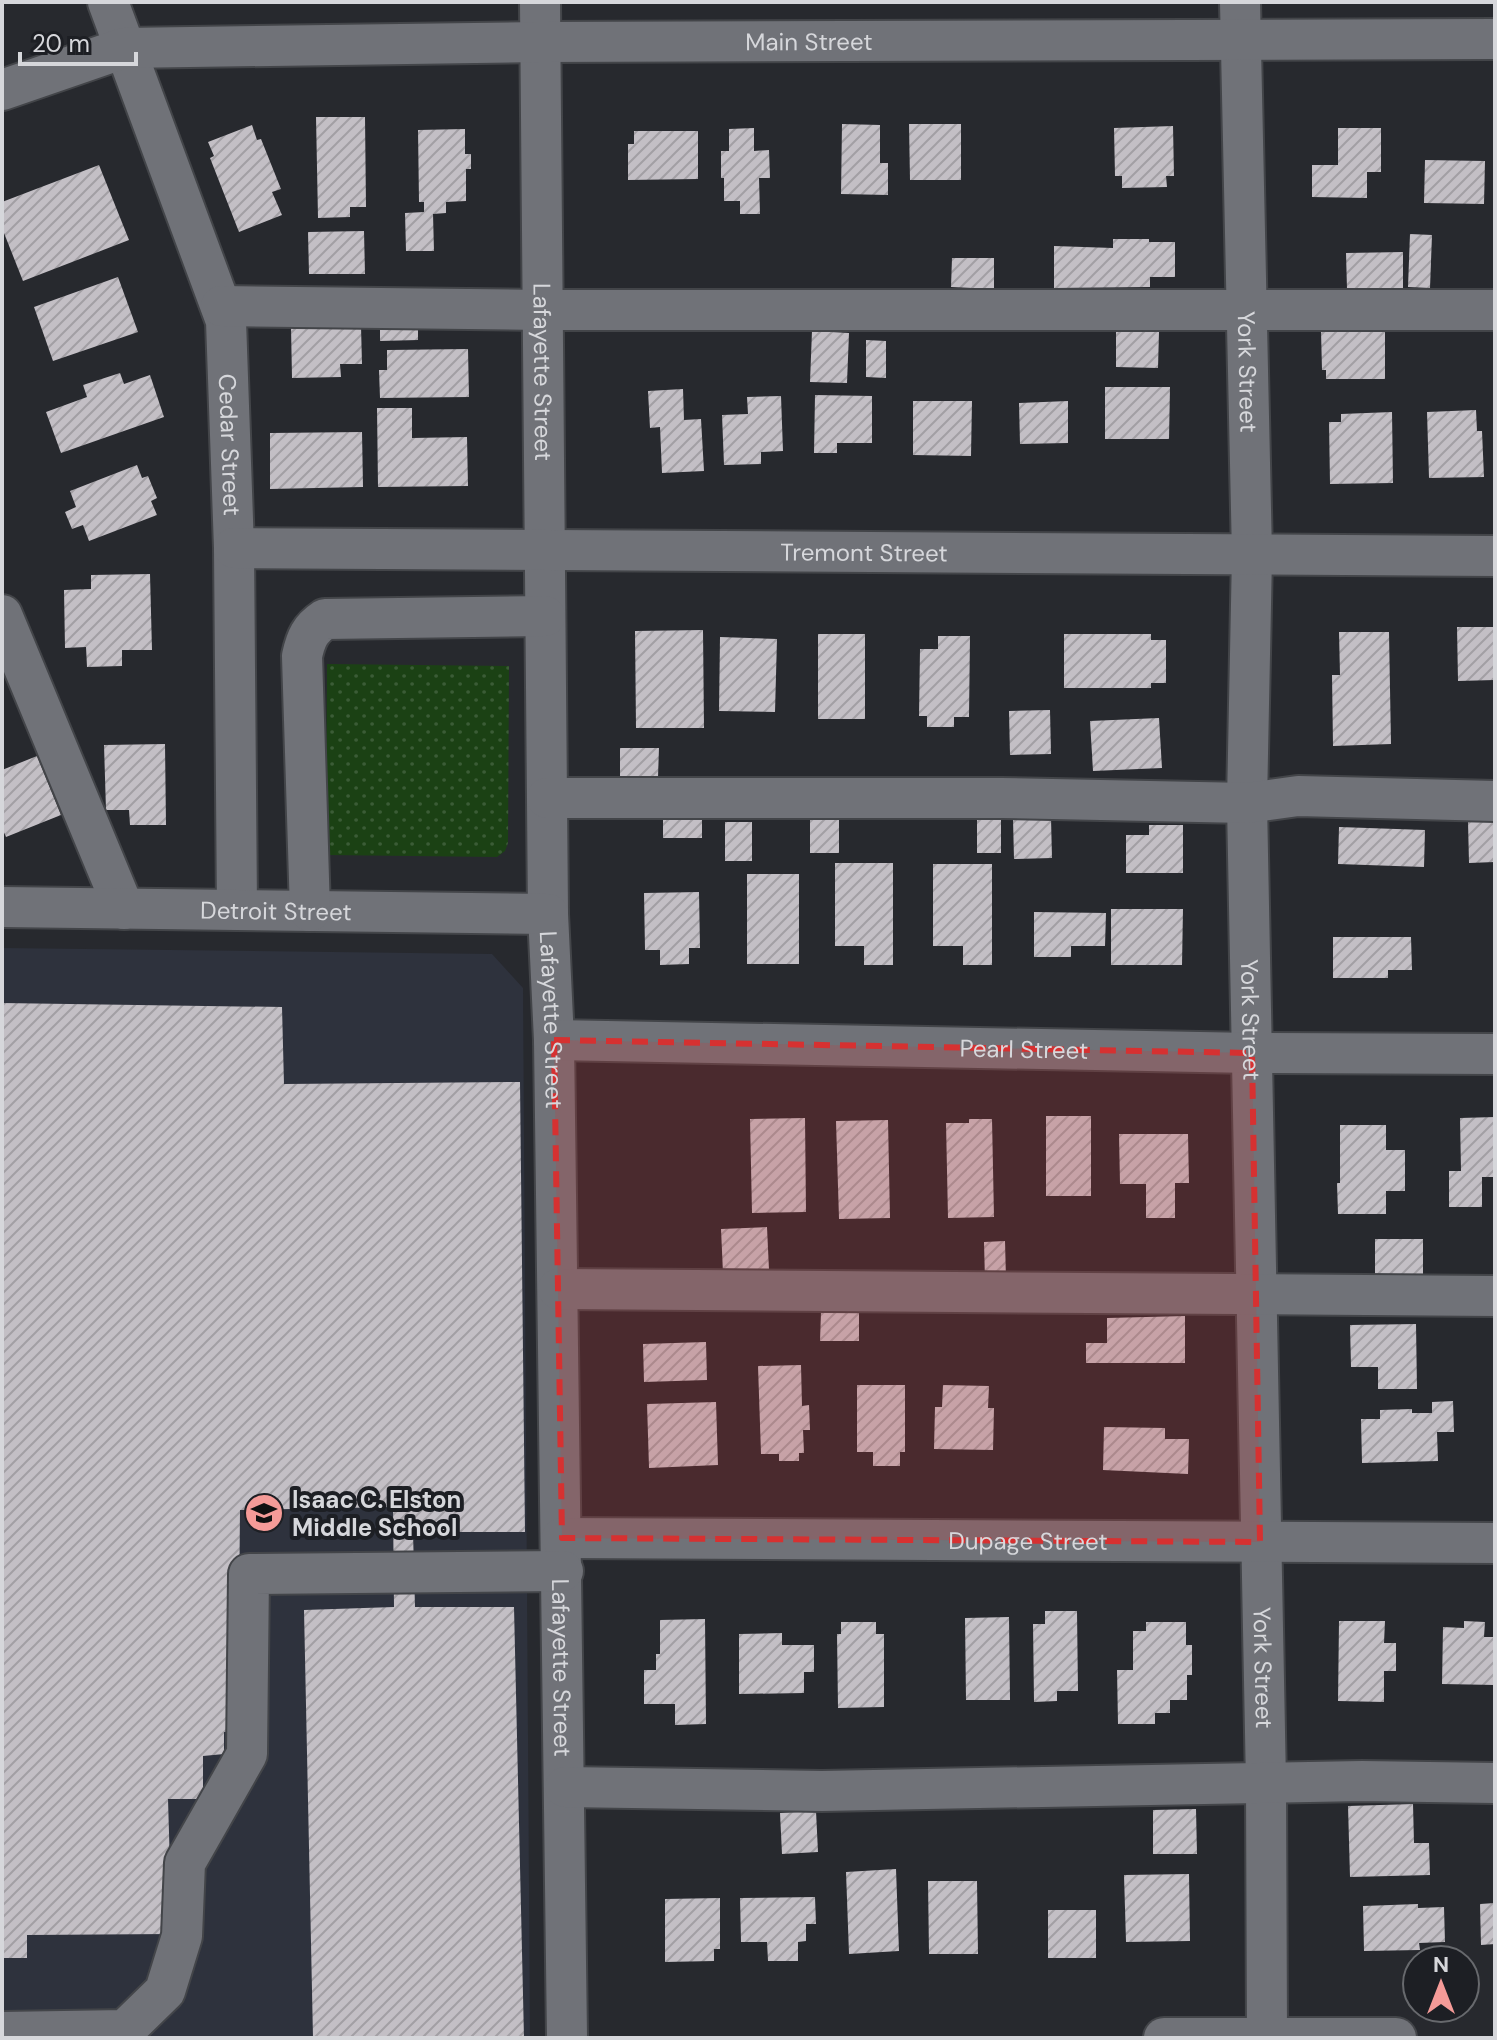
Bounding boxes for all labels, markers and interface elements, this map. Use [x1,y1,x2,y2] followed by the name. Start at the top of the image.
[20,16,136,66] scale bar
[745,25,873,57] street label: Main Street
[32,28,90,59] text: 20 m
[527,283,560,461] street label: Lafayette Street
[1231,311,1265,433] street label: York Street
[212,373,248,516] street label: Cedar Street
[780,536,948,568] street label: Tremont Street
[200,894,352,927] street label: Detroit Street
[533,930,570,1109] street label: Lafayette Street
[1235,959,1268,1081] street label: York Street
[959,1032,1089,1065] street label: Pearl Street
[292,1484,461,1543] place label: Isaac C. Elston Middle School
[243,1492,285,1534] school or university icon: Isaac C. Elston Middle School
[948,1525,1108,1556] street label: Dupage Street
[546,1578,579,1757] street label: Lafayette Street
[1247,1607,1280,1729] street label: York Street
[1401,1944,1481,2024] north arrow
[1433,1950,1449,1979] text: N

